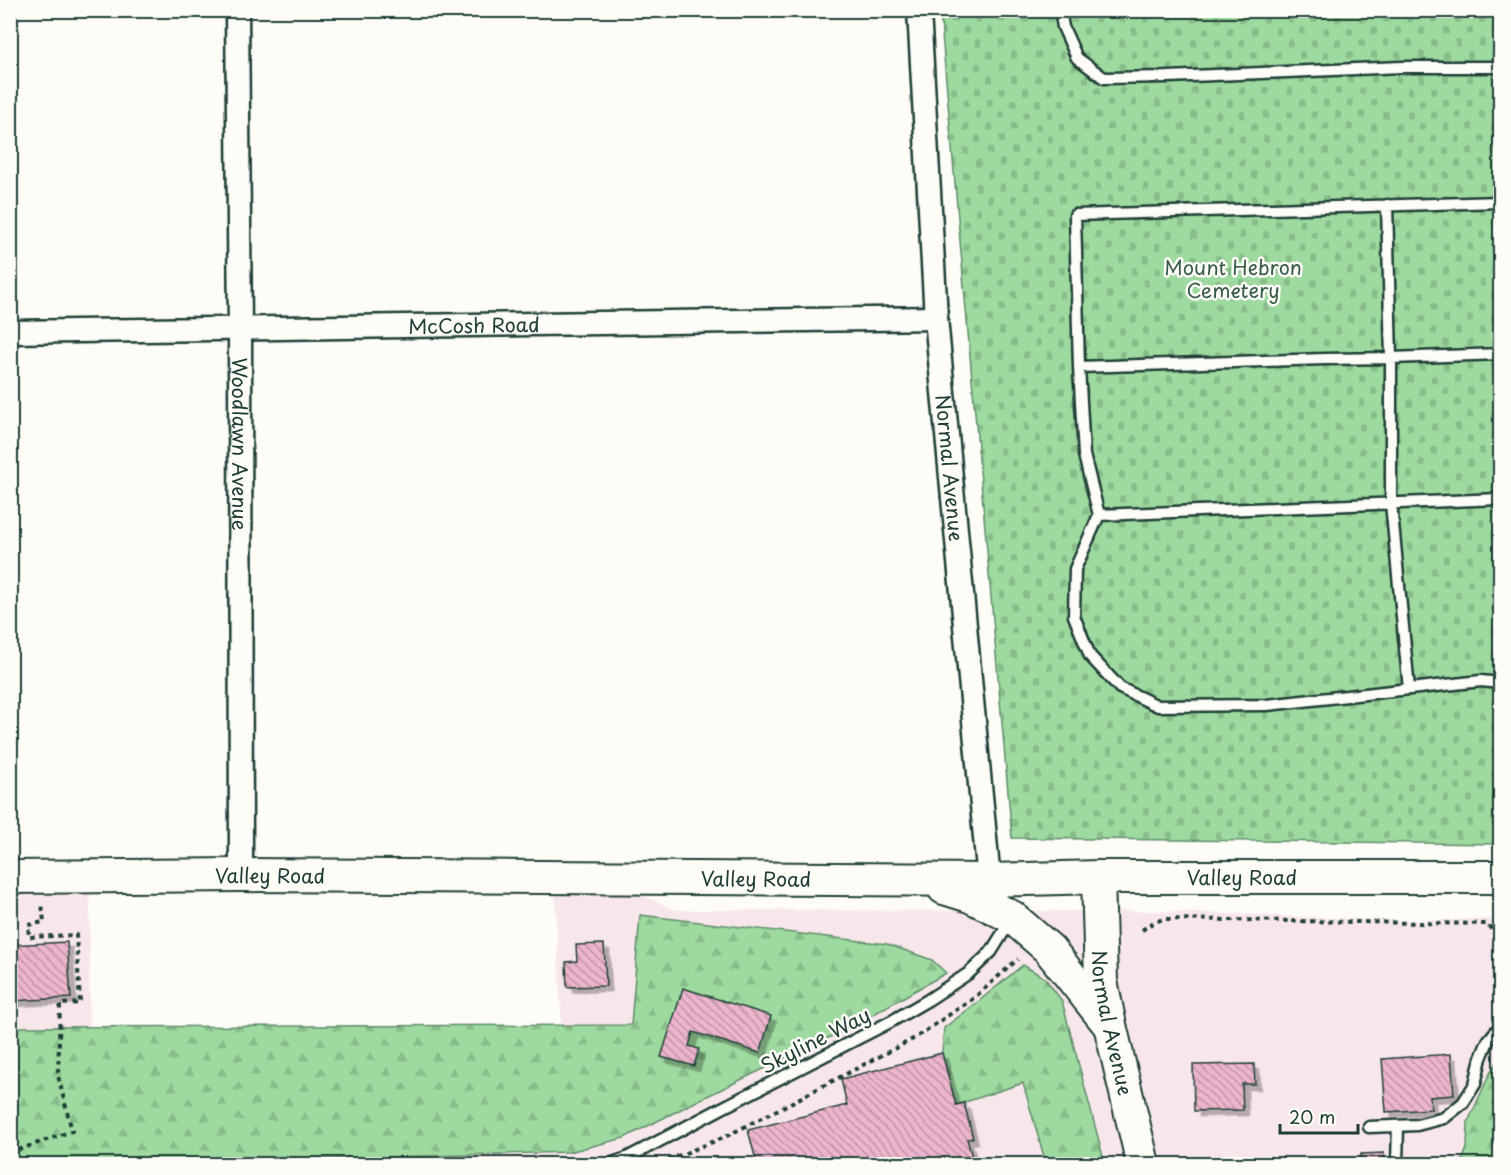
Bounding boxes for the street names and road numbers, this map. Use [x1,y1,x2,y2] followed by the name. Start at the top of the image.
[408,309,540,341] street label: McCosh Road
[225,357,255,531] street label: Woodlawn Avenue
[928,393,972,543] street label: Normal Avenue
[215,860,325,891] street label: Valley Road
[1187,862,1297,892] street label: Valley Road
[701,863,811,894] street label: Valley Road
[1085,950,1141,1098] street label: Normal Avenue
[755,999,875,1081] street label: Skyline Way

